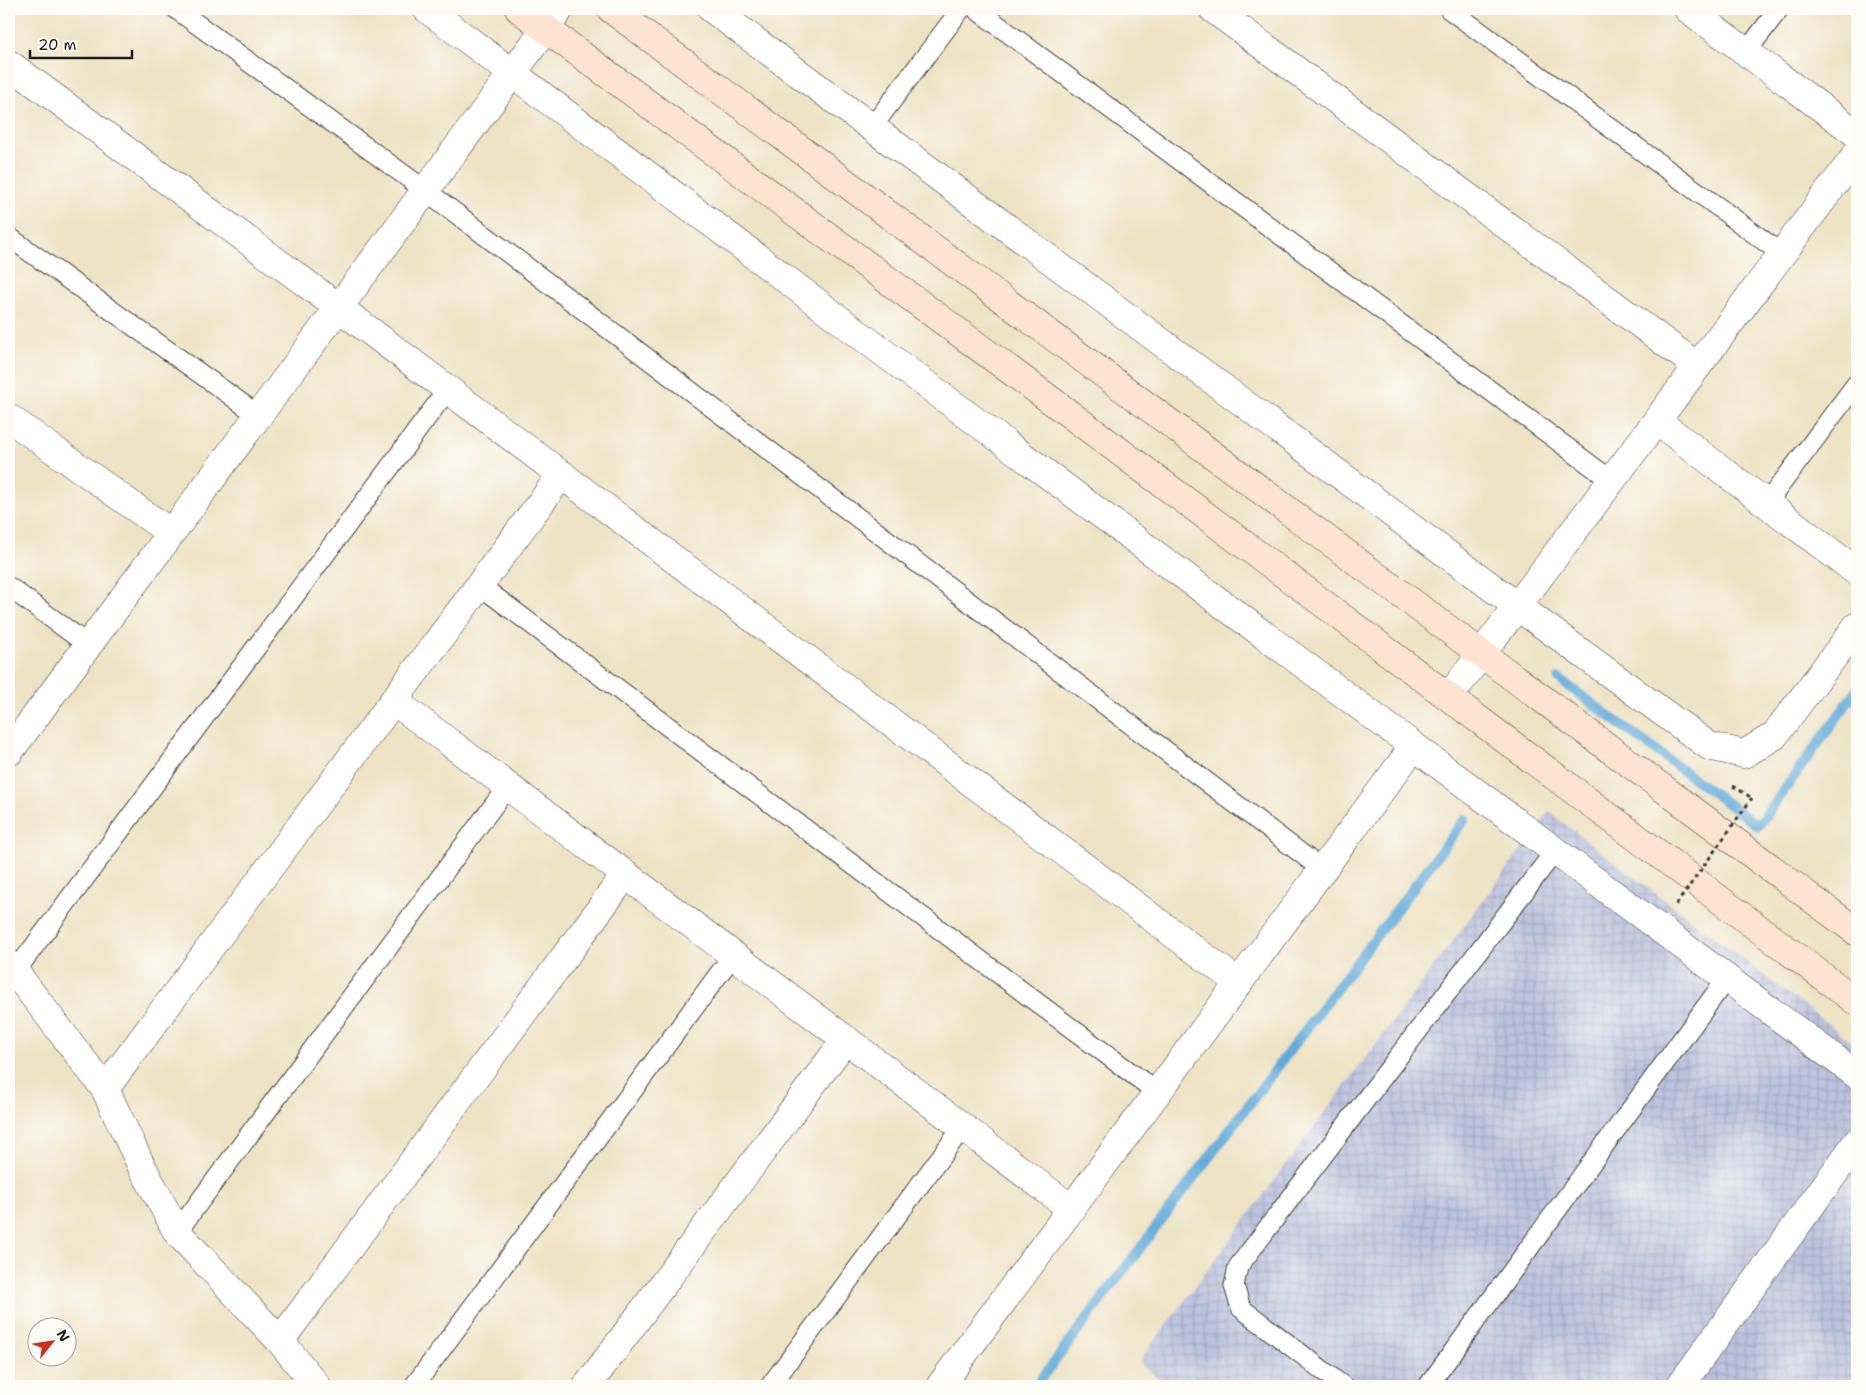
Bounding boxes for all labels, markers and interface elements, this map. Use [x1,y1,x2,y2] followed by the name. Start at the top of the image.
[30,28,132,60] scale bar
[38,35,77,55] text: 20 m
[28,1318,78,1368] north arrow
[53,1326,74,1345] text: N

